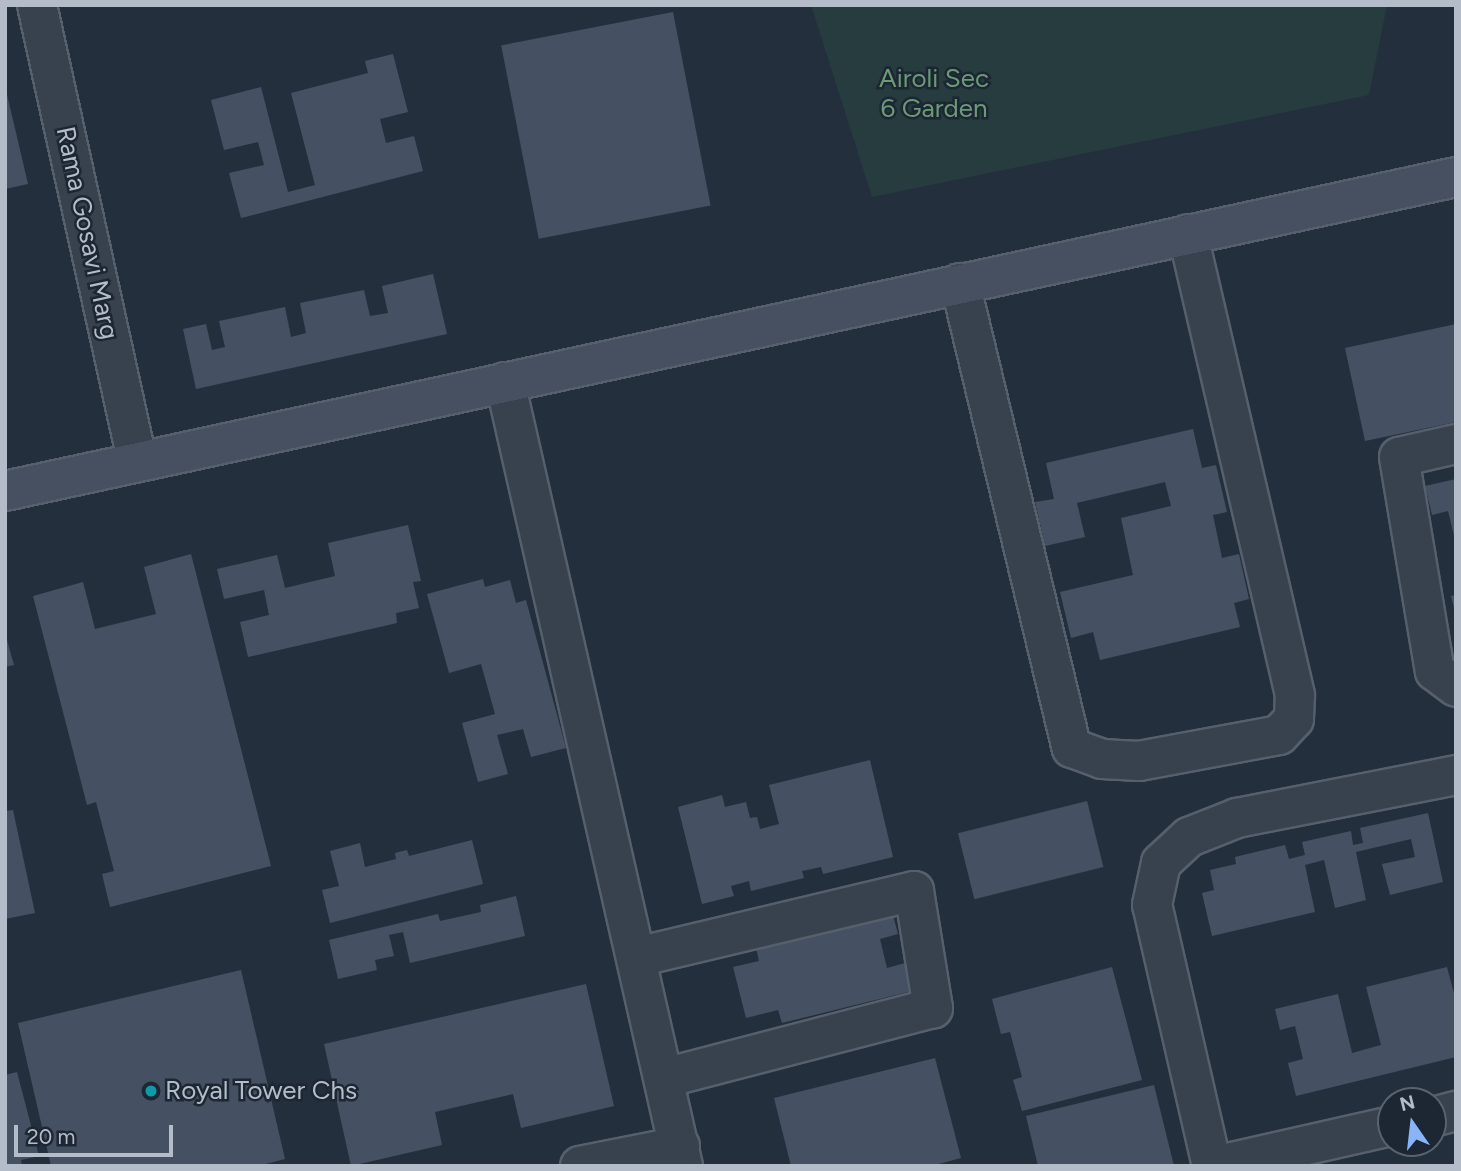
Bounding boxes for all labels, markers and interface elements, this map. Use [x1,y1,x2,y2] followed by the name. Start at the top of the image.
[879,63,989,124] park label: Airoli Sec 6 Garden
[49,124,125,342] street label: Rama Gosavi Marg
[165,1075,357,1107] place label: Royal Tower Chs
[143,1083,159,1099] marker: Royal Tower Chs
[1377,1087,1447,1157] north arrow
[1397,1090,1417,1116] text: N
[18,1112,177,1156] scale bar
[27,1124,75,1149] text: 20 m

